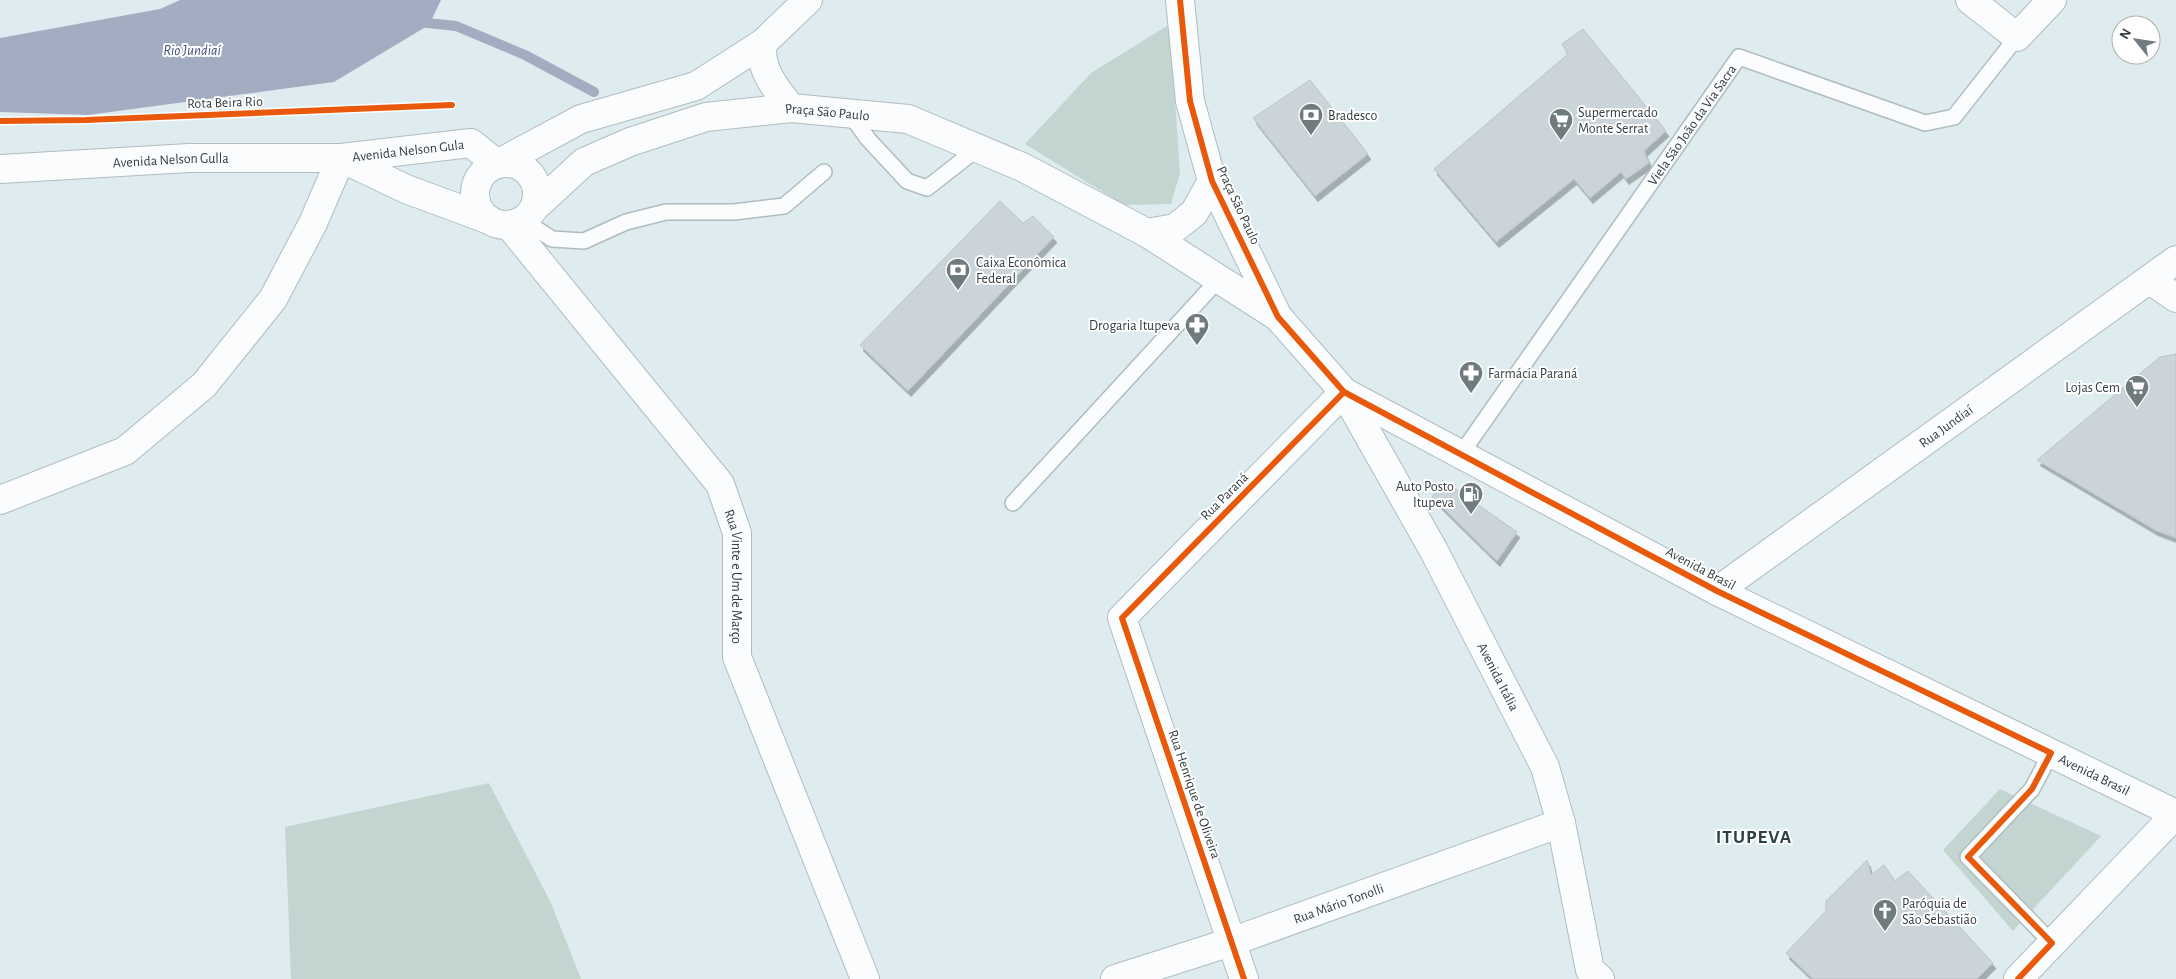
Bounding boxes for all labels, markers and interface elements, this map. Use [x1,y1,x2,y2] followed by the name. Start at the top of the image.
[2111,15,2161,65] north arrow
[2117,26,2134,42] text: N
[163,43,222,58] water label: Rio Jundiaí
[1645,62,1740,188] street label: Viela São João da Via Sacra
[187,95,263,111] street label: Rota Beira Rio
[784,102,870,123] street label: Praça São Paulo
[1298,102,1324,136] bank icon: Bradesco
[1578,106,1658,136] place label: Supermercado Monte Serrat
[1548,107,1574,141] supermarket icon: Supermercado Monte Serrat
[1328,109,1377,123] place label: Bradesco
[352,138,466,165] street label: Avenida Nelson Gula
[112,152,229,170] street label: Avenida Nelson Gulla
[1214,164,1262,247] street label: Praça São Paulo
[976,256,1067,286] place label: Caixa Econômica Federal
[945,257,971,291] bank icon: Caixa Econômica Federal
[1184,312,1210,346] pharmacy icon: Drogaria Itupeva
[1089,319,1181,333] place label: Drogaria Itupeva
[1458,360,1484,394] pharmacy icon: Farmácia Paraná
[1488,367,1578,381] place label: Farmácia Paraná
[2124,374,2150,408] supermarket icon: Lojas Cem
[2065,381,2120,395] place label: Lojas Cem
[1917,403,1976,451] street label: Rua Jundiaí
[1198,470,1252,523] street label: Rua Paraná
[1396,480,1455,510] place label: Auto Posto Itupeva
[1458,481,1484,515] fuel station icon: Auto Posto Itupeva
[721,508,743,644] street label: Rua Vinte e Um de Março
[1663,545,1738,593] street label: Avenida Brasil
[1474,641,1521,714] street label: Avenida Itália
[1165,728,1223,861] street label: Rua Henrique de Oliveira
[2056,752,2132,798] street label: Avenida Brasil
[1716,828,1792,847] district label: ITUPEVA
[1292,882,1386,927] street label: Rua Mário Tonolli
[1902,897,1977,927] place label: Paróquia de São Sebastião
[1872,898,1898,932] church icon: Paróquia de São Sebastião

